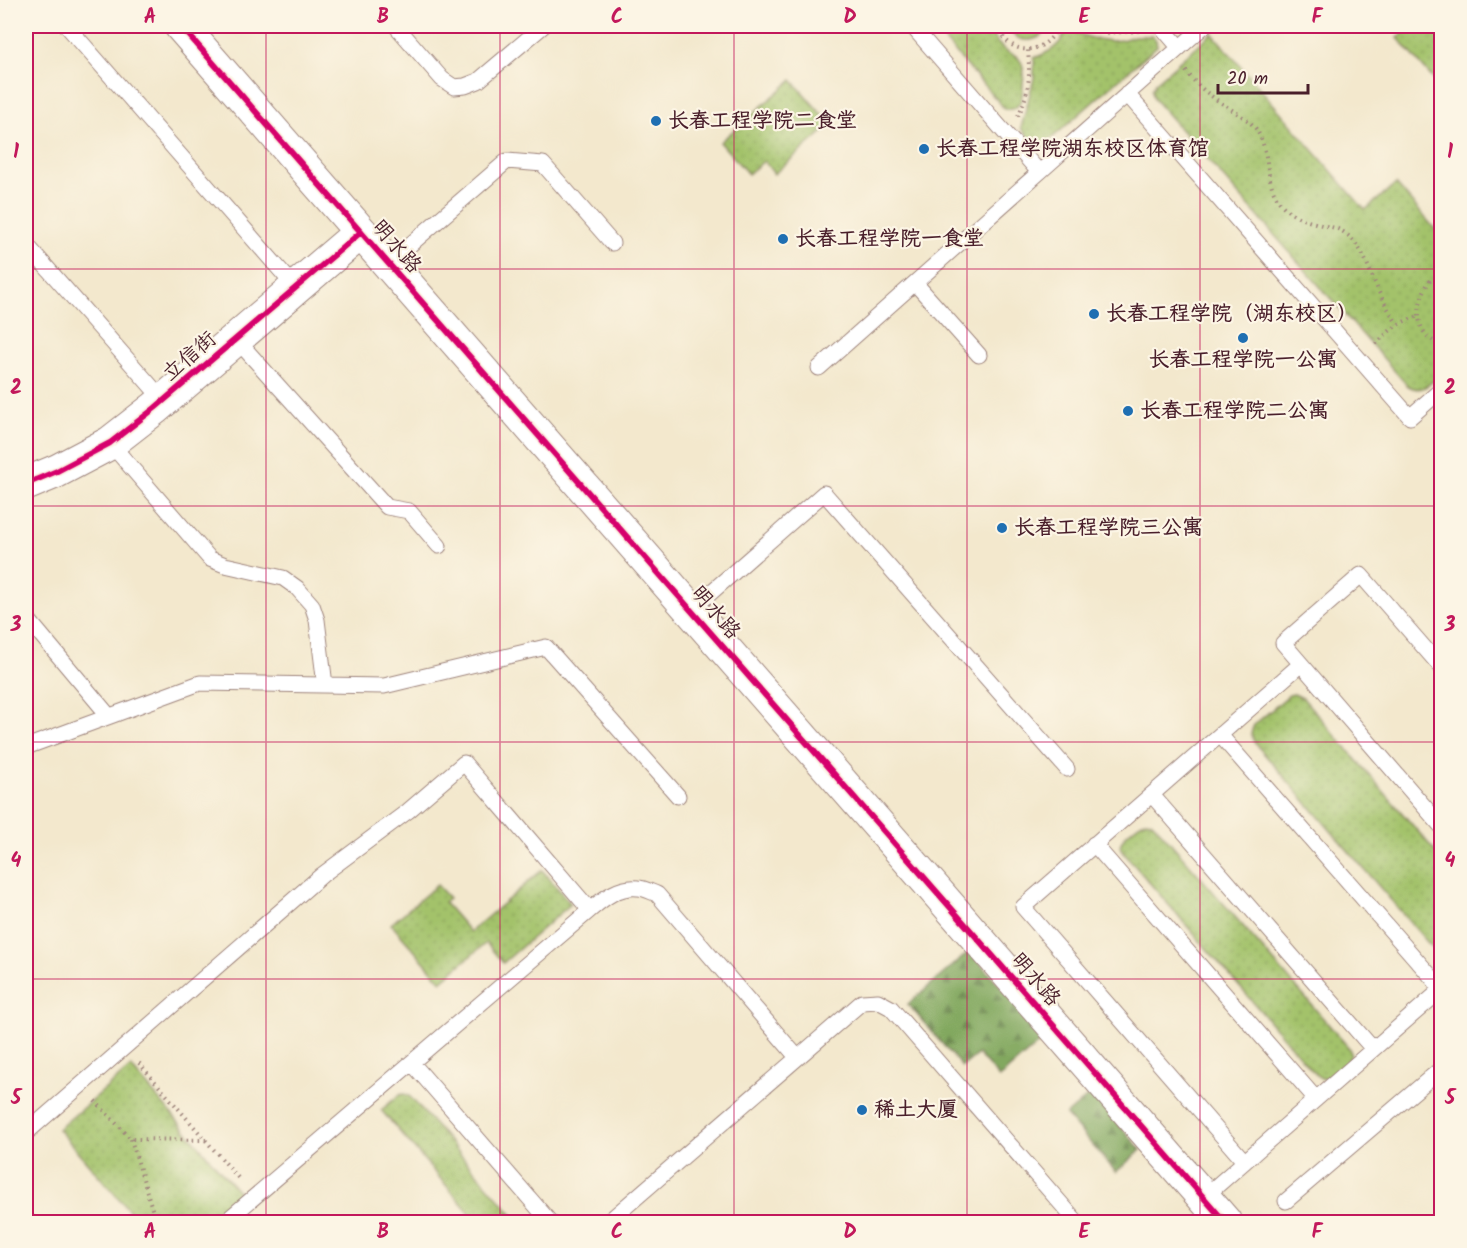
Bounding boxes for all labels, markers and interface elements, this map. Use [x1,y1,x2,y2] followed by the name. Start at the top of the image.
[144,2,156,34] text: A
[377,2,389,34] text: B
[611,2,623,34] text: C
[843,2,857,34] text: D
[1078,2,1090,34] text: E
[1312,2,1324,34] text: F
[1218,57,1308,95] scale bar
[1227,65,1268,94] text: 20 m
[668,105,857,138] place label: 长春工程学院二食堂
[649,114,663,128] marker: 长春工程学院二食堂
[936,133,1209,166] place label: 长春工程学院湖东校区体育馆
[13,137,19,169] text: 1
[1447,137,1453,169] text: 1
[917,142,931,156] marker: 长春工程学院湖东校区体育馆
[363,212,429,282] street label: 明水路
[795,223,984,256] place label: 长春工程学院一食堂
[776,232,790,246] marker: 长春工程学院一食堂
[1106,298,1358,331] place label: 长春工程学院（湖东校区）
[1087,307,1101,321] marker: 长春工程学院（湖东校区）
[155,324,225,390] street label: 立信街
[1236,331,1250,345] marker: 长春工程学院一公寓
[1149,344,1338,377] place label: 长春工程学院一公寓
[10,373,22,405] text: 2
[1444,373,1456,405] text: 2
[1140,395,1329,428] place label: 长春工程学院二公寓
[1121,404,1135,418] marker: 长春工程学院二公寓
[1014,512,1203,545] place label: 长春工程学院三公寓
[995,521,1009,535] marker: 长春工程学院三公寓
[682,578,748,648] street label: 明水路
[10,610,22,642] text: 3
[1444,610,1456,642] text: 3
[11,846,22,878] text: 4
[1445,846,1456,878] text: 4
[1002,945,1068,1015] street label: 明水路
[10,1083,23,1115] text: 5
[1444,1083,1457,1115] text: 5
[874,1094,958,1127] place label: 稀土大厦
[855,1103,869,1117] marker: 稀土大厦
[144,1217,156,1248] text: A
[377,1217,389,1248] text: B
[611,1217,623,1248] text: C
[843,1217,857,1248] text: D
[1078,1217,1090,1248] text: E
[1312,1217,1324,1248] text: F

